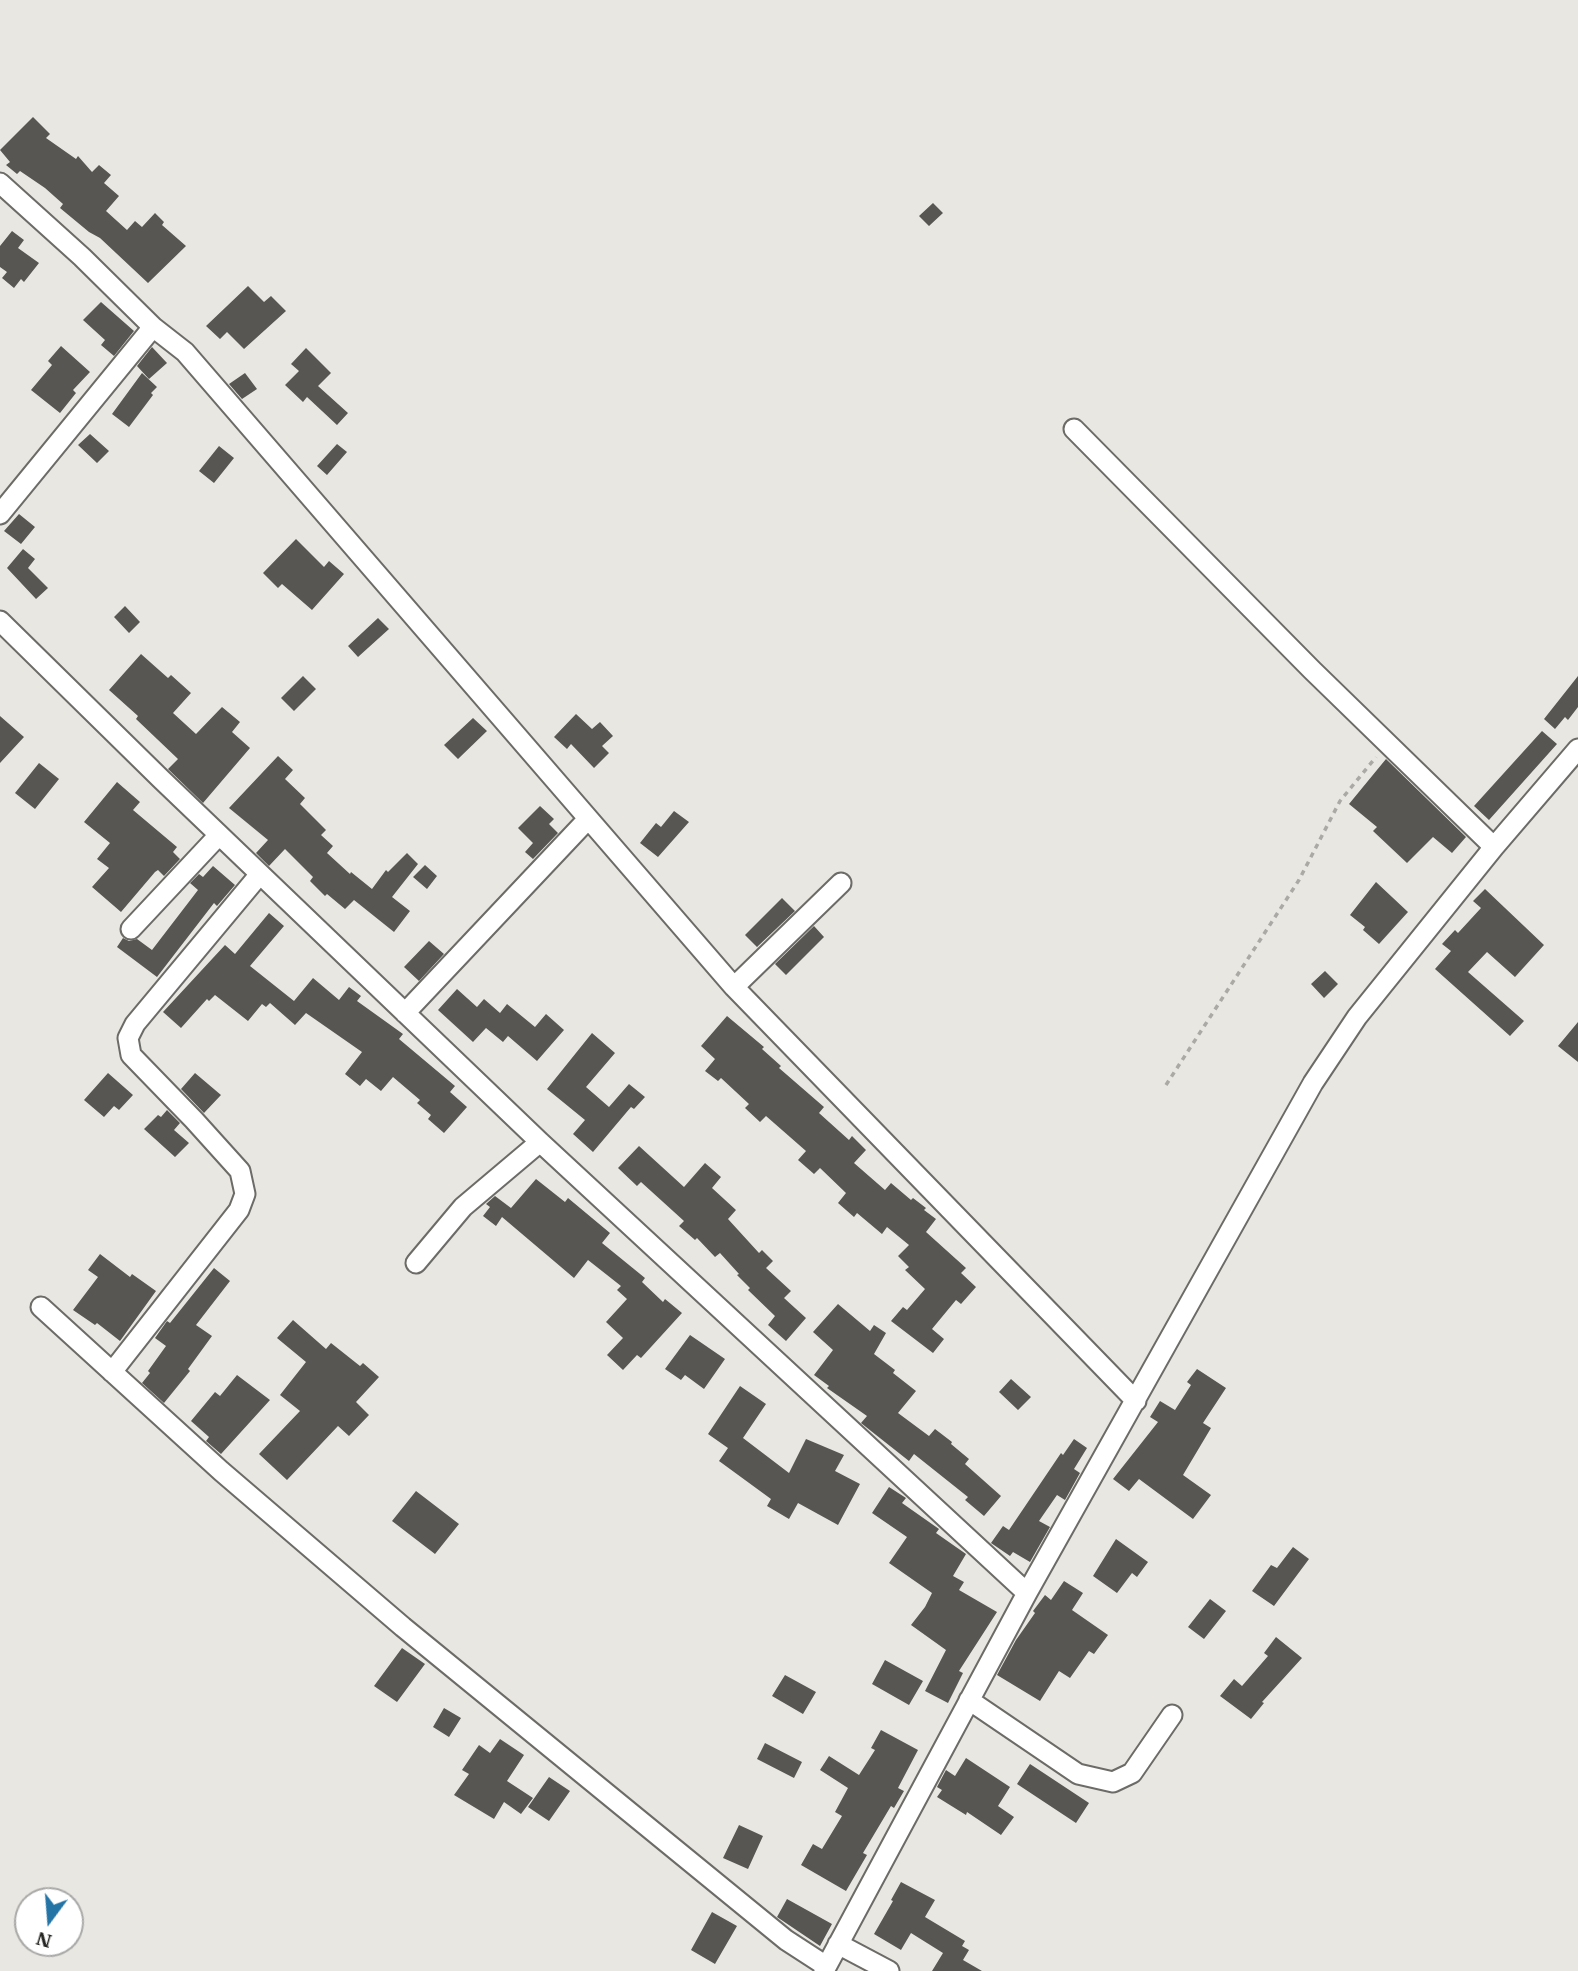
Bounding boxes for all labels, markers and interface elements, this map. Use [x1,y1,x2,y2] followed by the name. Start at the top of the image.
[14,1887,84,1957] north arrow
[33,1927,54,1954] text: N

